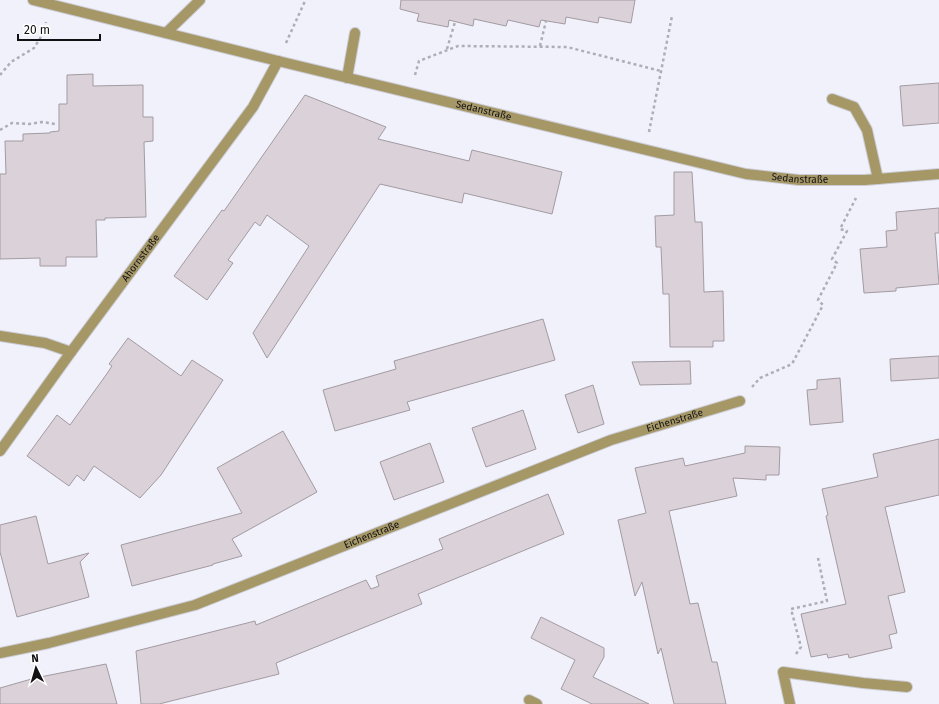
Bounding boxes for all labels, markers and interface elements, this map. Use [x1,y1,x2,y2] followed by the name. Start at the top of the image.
[18,16,100,42] scale bar
[24,23,50,37] text: 20 m
[455,98,513,123] street label: Sedanstraße
[771,171,828,186] street label: Sedanstraße
[119,232,162,284] street label: Ahornstraße
[645,406,705,435] street label: Eichenstraße
[342,518,401,551] street label: Eichenstraße
[16,648,56,688] north arrow
[31,652,39,665] text: N

